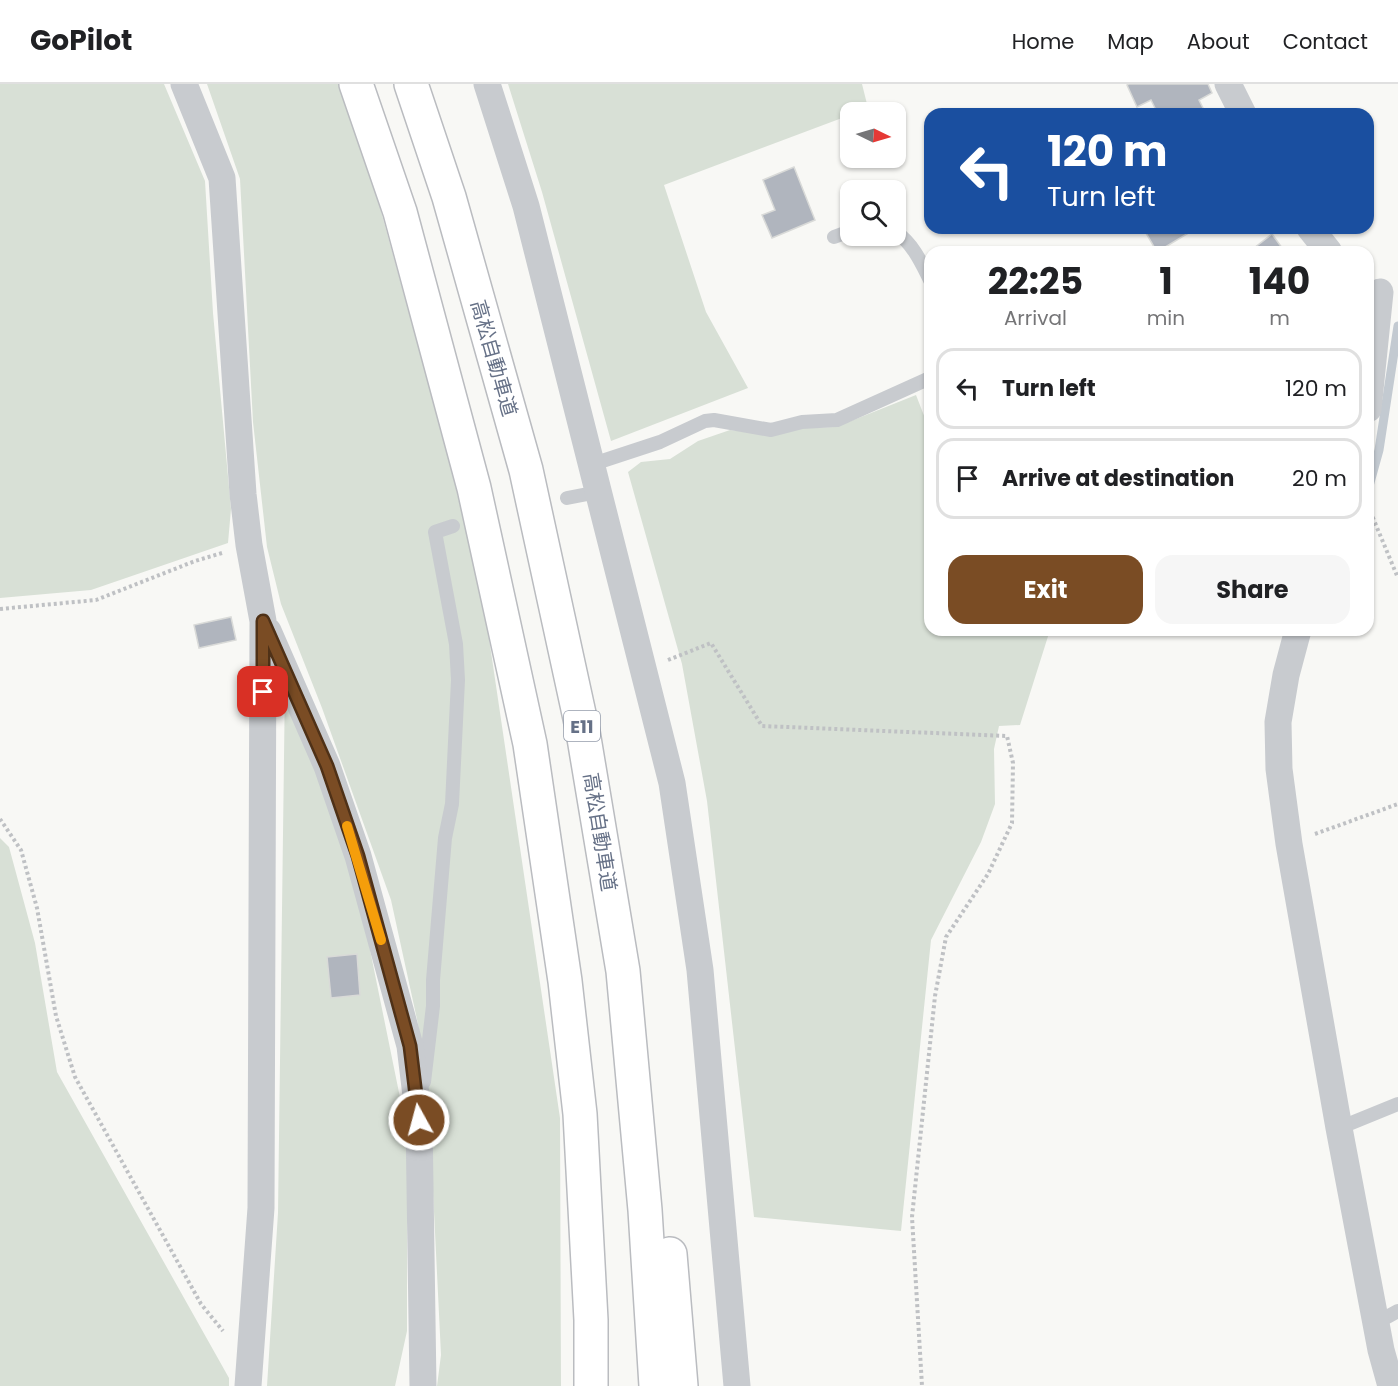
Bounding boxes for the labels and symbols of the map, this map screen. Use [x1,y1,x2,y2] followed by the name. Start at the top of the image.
[840,102,906,168] north arrow
[464,296,524,420] street label: 高松自動車道
[237,666,288,717] pin
[564,711,600,741] road number: E11
[577,771,623,893] street label: 高松自動車道
[387,1088,451,1152] position arrow

